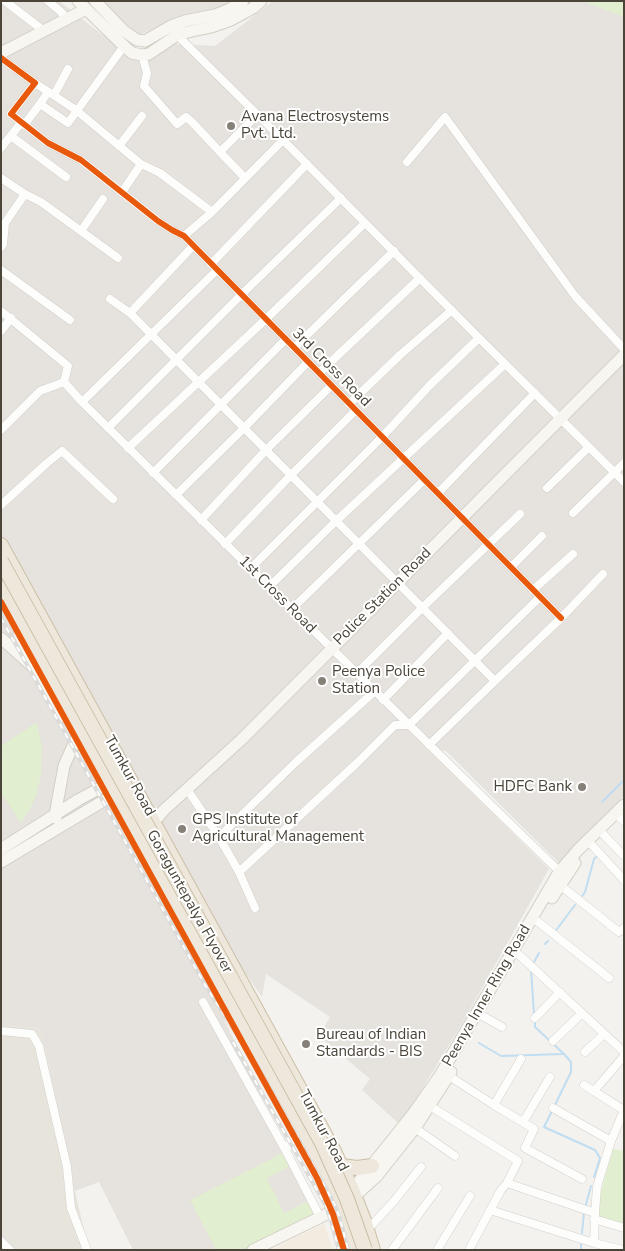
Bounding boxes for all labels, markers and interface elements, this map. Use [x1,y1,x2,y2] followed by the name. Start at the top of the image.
[241,108,389,143] place label: Avana Electrosystems Pvt. Ltd.
[225,120,237,132] marker: Avana Electrosystems Pvt. Ltd.
[288,325,374,411] street label: 3rd Cross Road
[330,544,436,650] street label: Police Station Road
[235,553,319,637] street label: 1st Cross Road
[332,663,425,698] place label: Peenya Police Station
[316,675,328,687] marker: Peenya Police Station
[99,733,159,819] street label: Tumkur Road
[493,778,572,796] place label: HDFC Bank
[576,781,588,793] marker: HDFC Bank
[192,811,364,846] place label: GPS Institute of Agricultural Management
[176,823,188,835] marker: GPS Institute of Agricultural Management
[142,827,236,977] street label: Goraguntepalya Flyover
[439,922,535,1070] street label: Peenya Inner Ring Road
[316,1026,426,1061] place label: Bureau of Indian Standards - BIS
[300,1038,312,1050] marker: Bureau of Indian Standards - BIS
[294,1087,352,1175] street label: Tumkur Road

